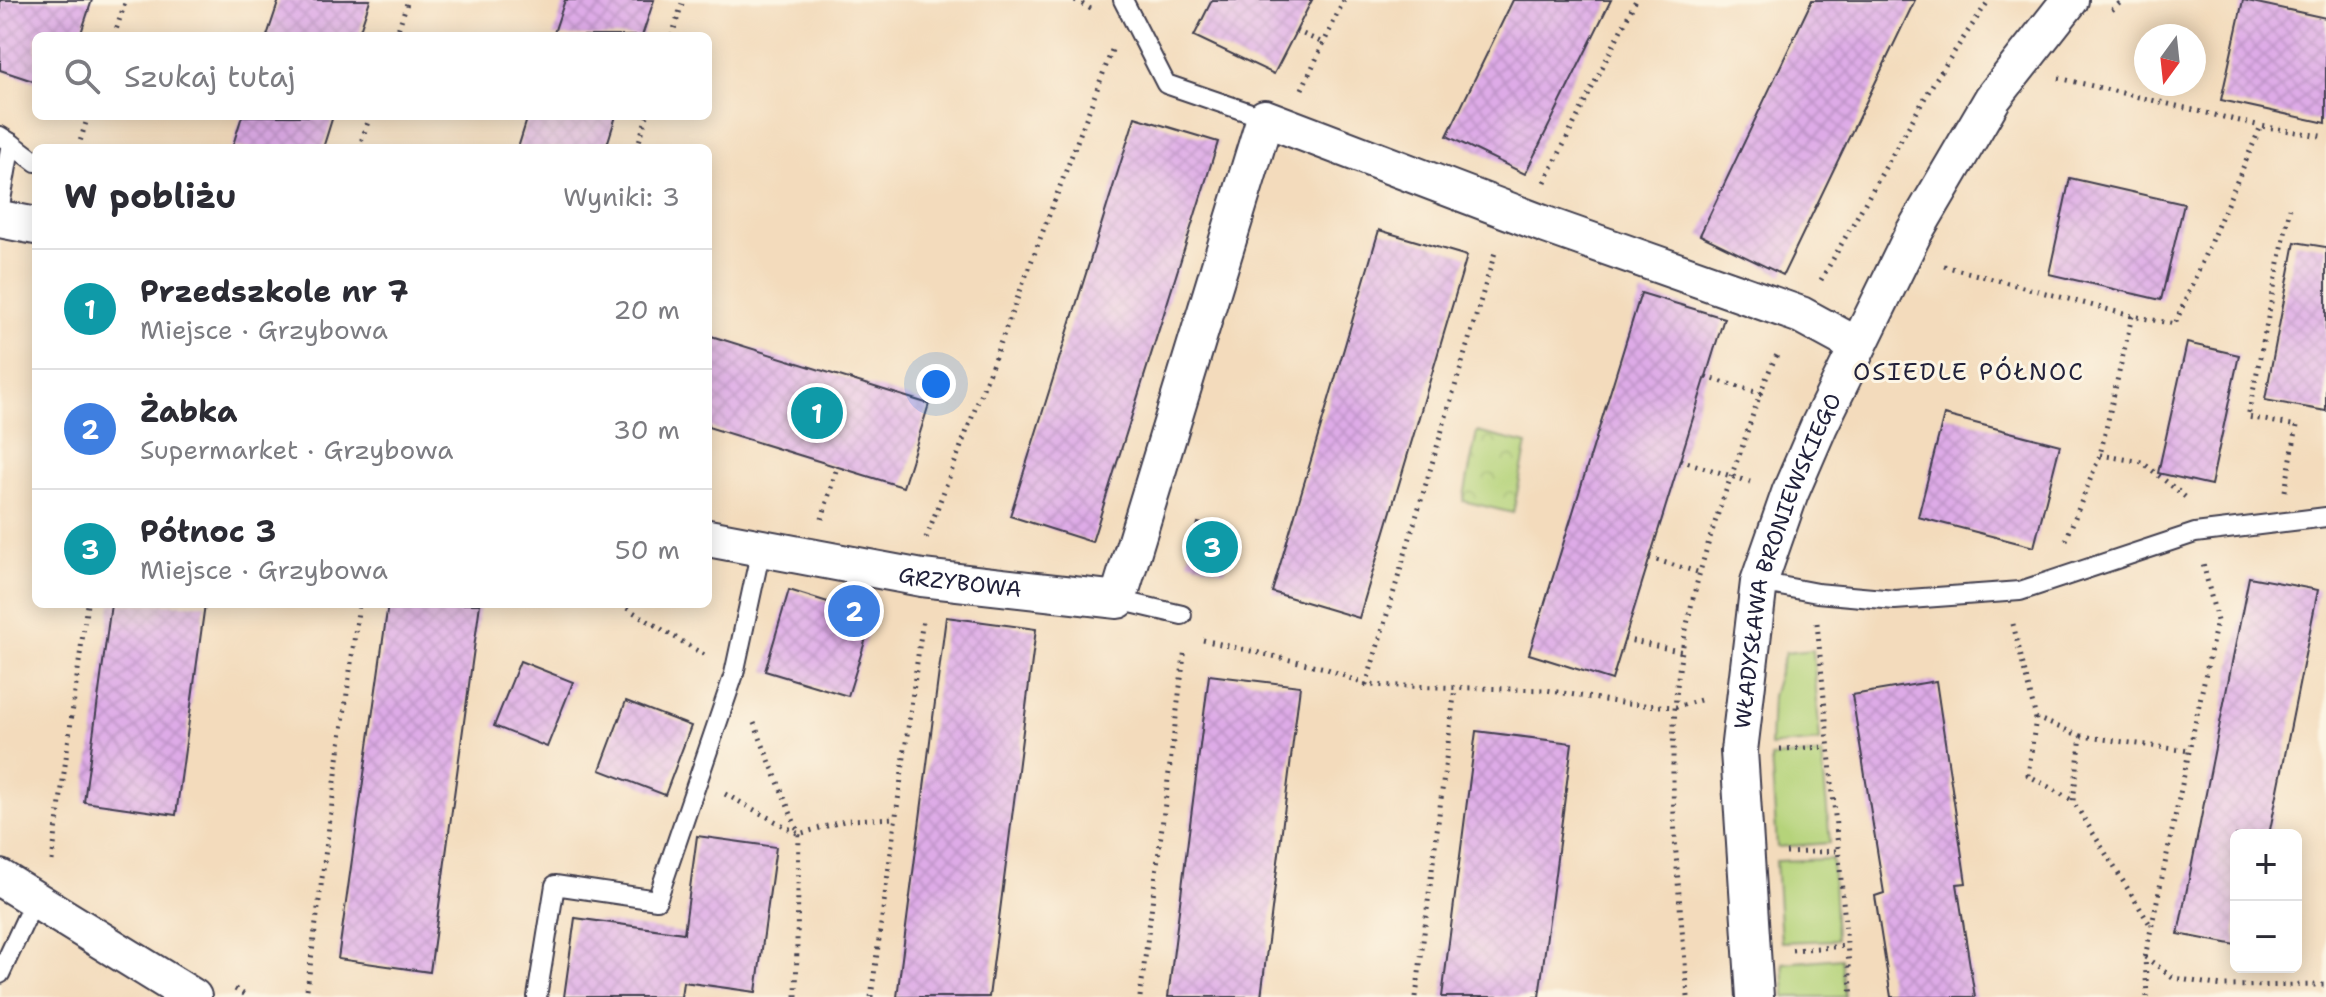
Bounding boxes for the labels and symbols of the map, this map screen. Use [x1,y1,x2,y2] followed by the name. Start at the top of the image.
[2134,24,2206,96] north arrow
[1853,356,2085,388] district label: OSIEDLE PÓŁNOC
[916,364,956,404] your location
[791,383,843,443] pin: 1
[1727,388,1847,730] street label: WŁADYSŁAWA BRONIEWSKIEGO
[1186,517,1238,577] pin: 3
[896,559,1023,604] street label: GRZYBOWA
[828,581,880,641] pin: 2

